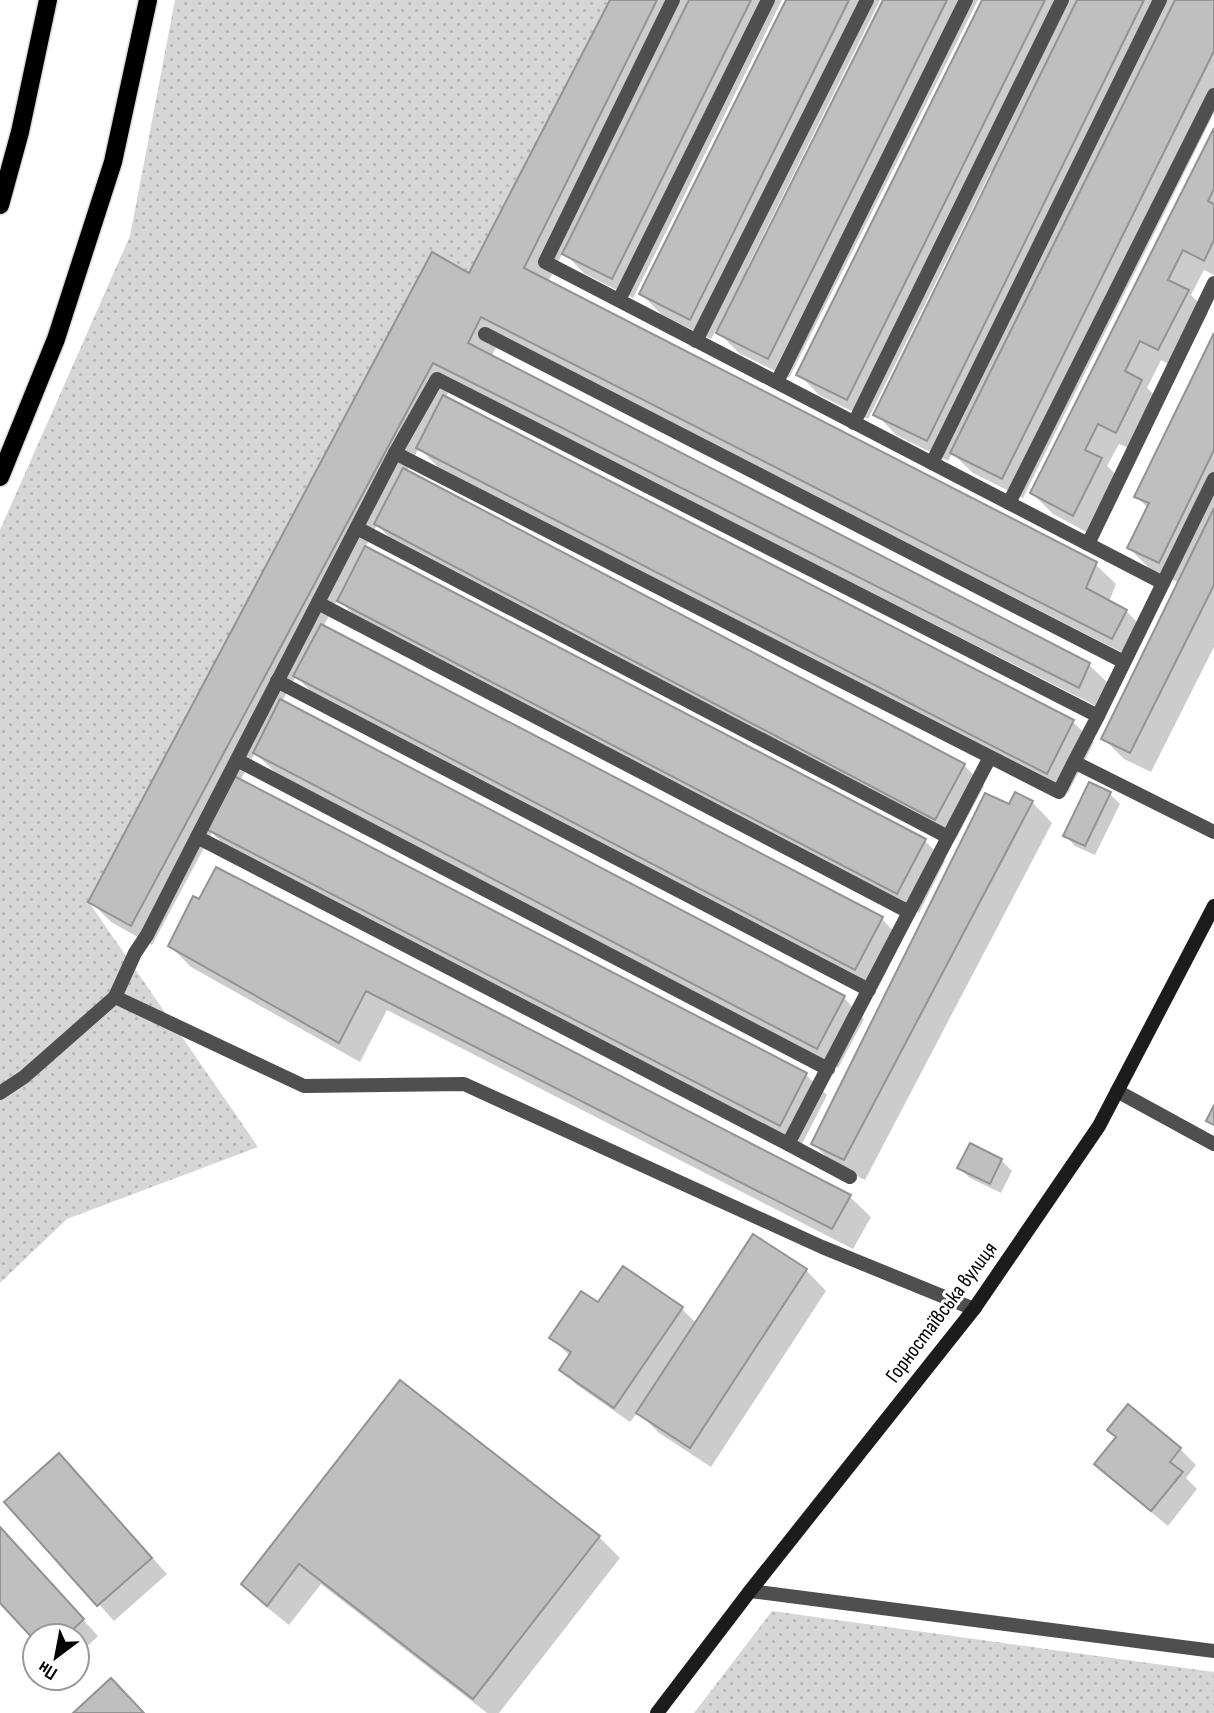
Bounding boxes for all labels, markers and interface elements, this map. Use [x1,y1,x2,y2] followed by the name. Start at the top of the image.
[880,1237,1002,1388] street label: Горностаївська вулиця
[21,1622,91,1692] north arrow
[34,1656,62,1685] text: Пн

